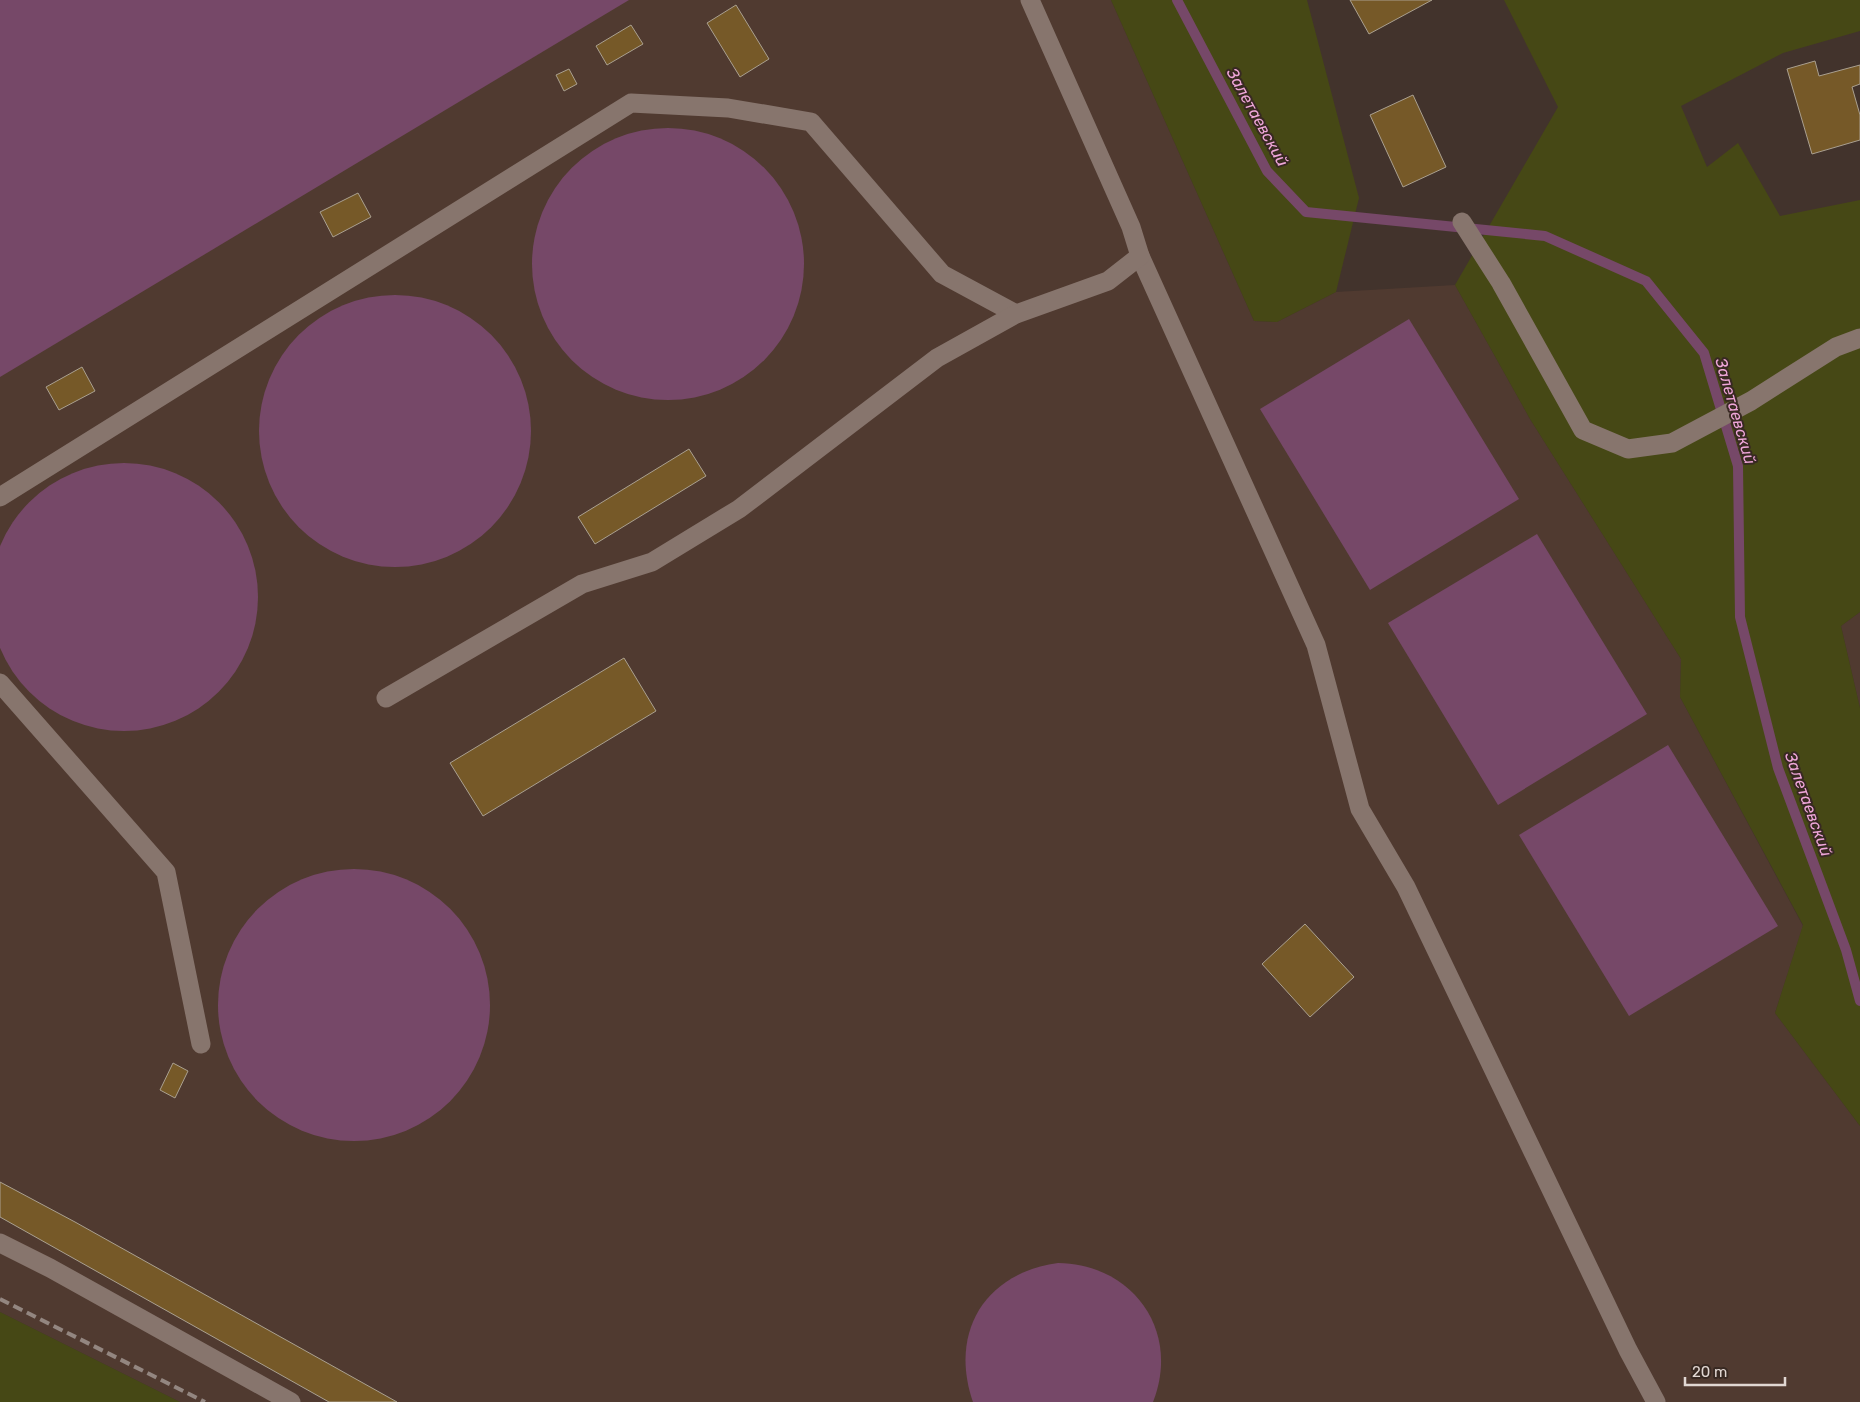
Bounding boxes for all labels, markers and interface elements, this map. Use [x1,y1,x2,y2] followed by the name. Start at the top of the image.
[1222,64,1293,170] water label: Залетаевский
[1711,355,1760,467] water label: Залетаевский
[1781,749,1836,859] water label: Залетаевский
[1685,1354,1785,1386] scale bar
[1692,1363,1727,1381] text: 20 m

